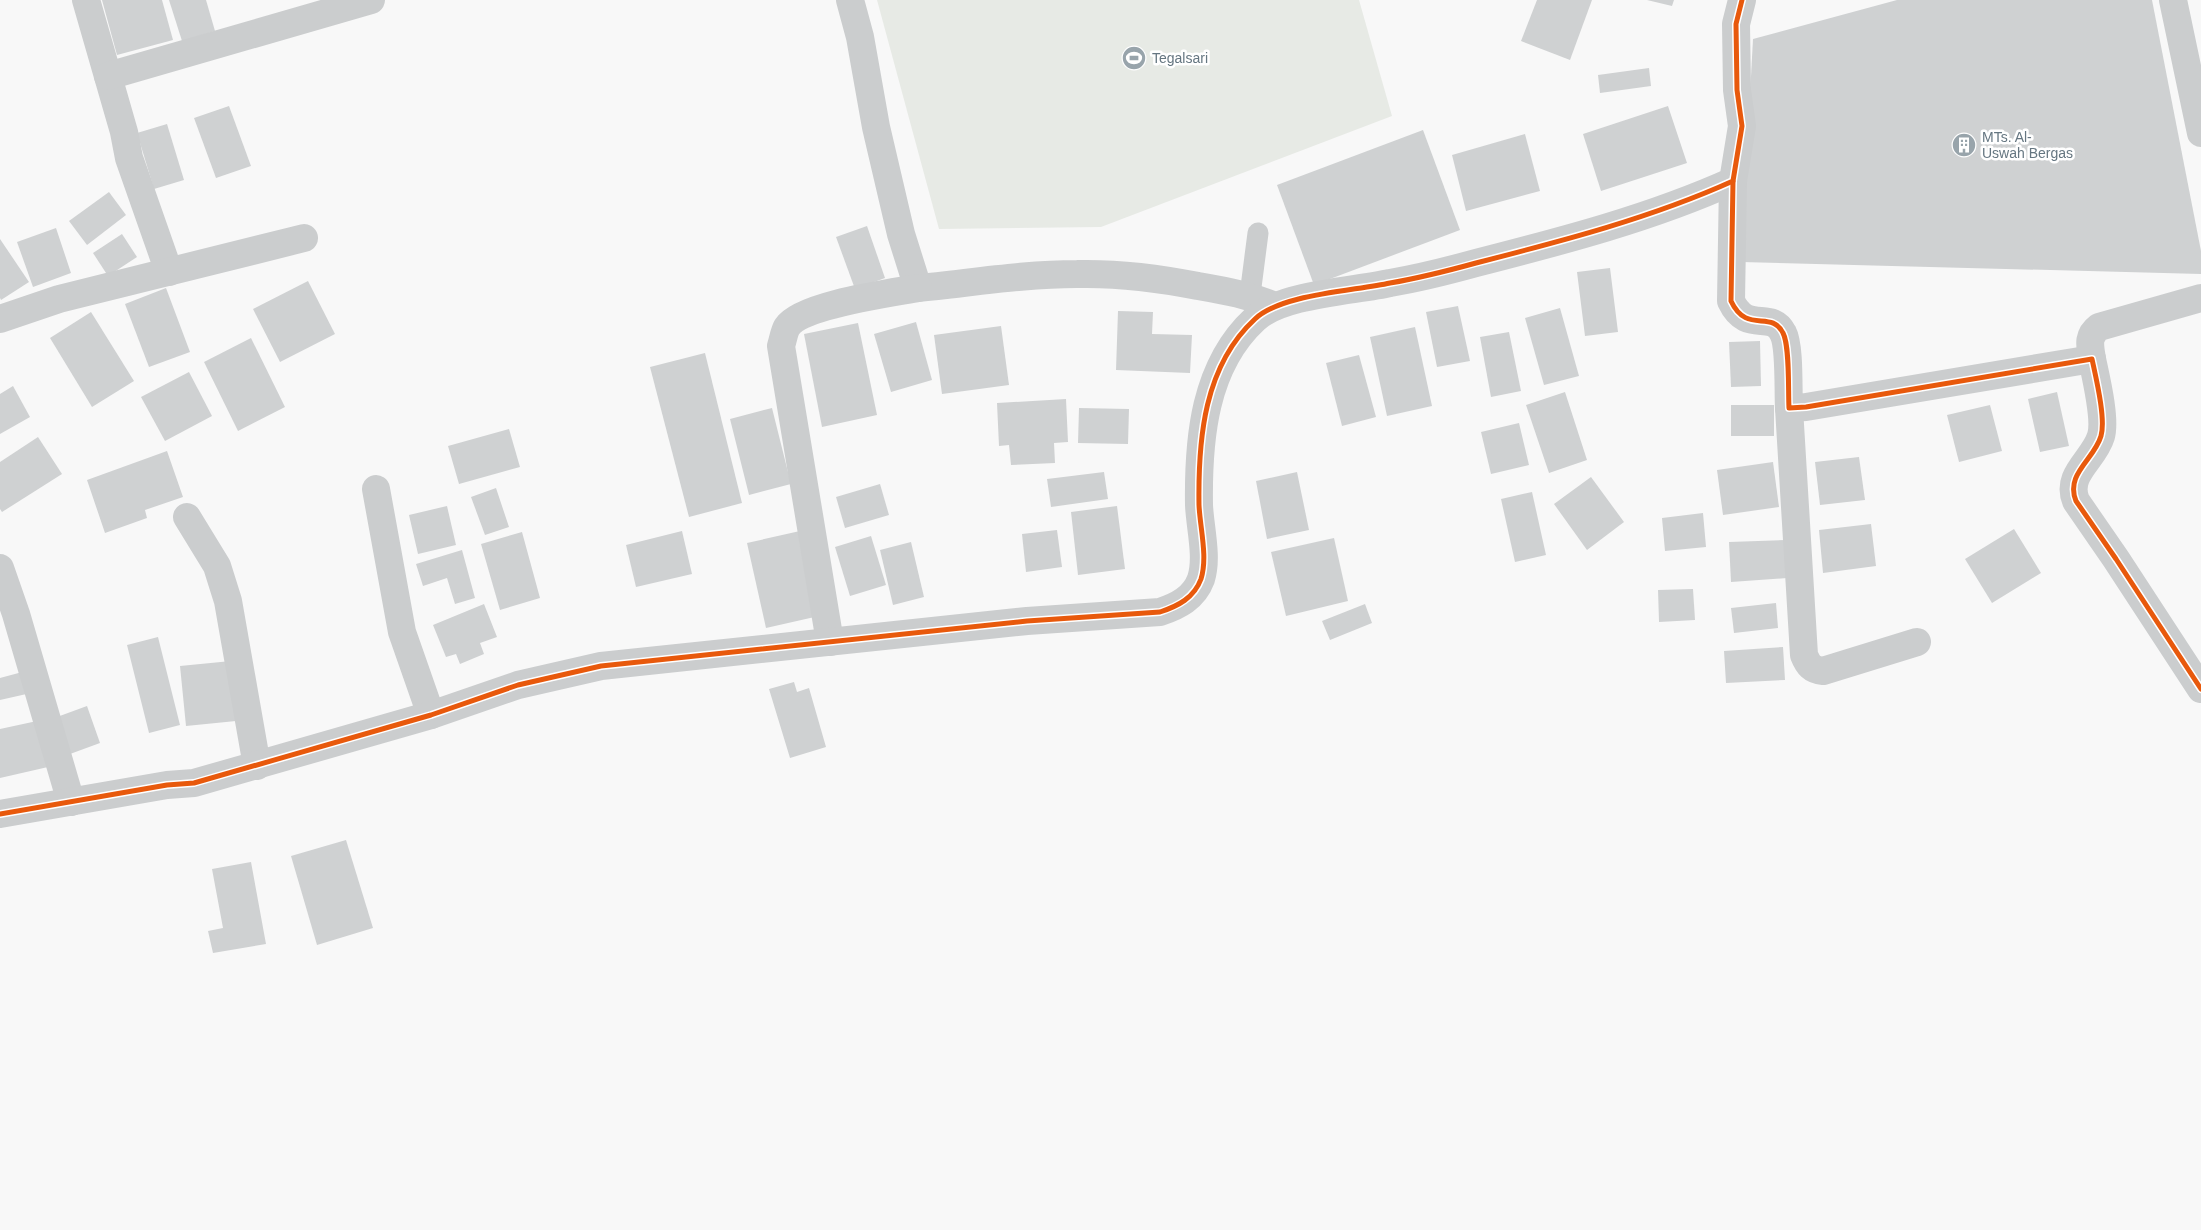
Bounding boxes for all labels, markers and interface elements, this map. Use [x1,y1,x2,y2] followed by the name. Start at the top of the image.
[1121,45,1147,71] sports icon: Tegalsari
[1152,50,1208,66] place label: Tegalsari
[1982,129,2073,161] place label: MTs. Al- Uswah Bergas
[1951,132,1977,158] building icon: MTs. Al- Uswah Bergas

